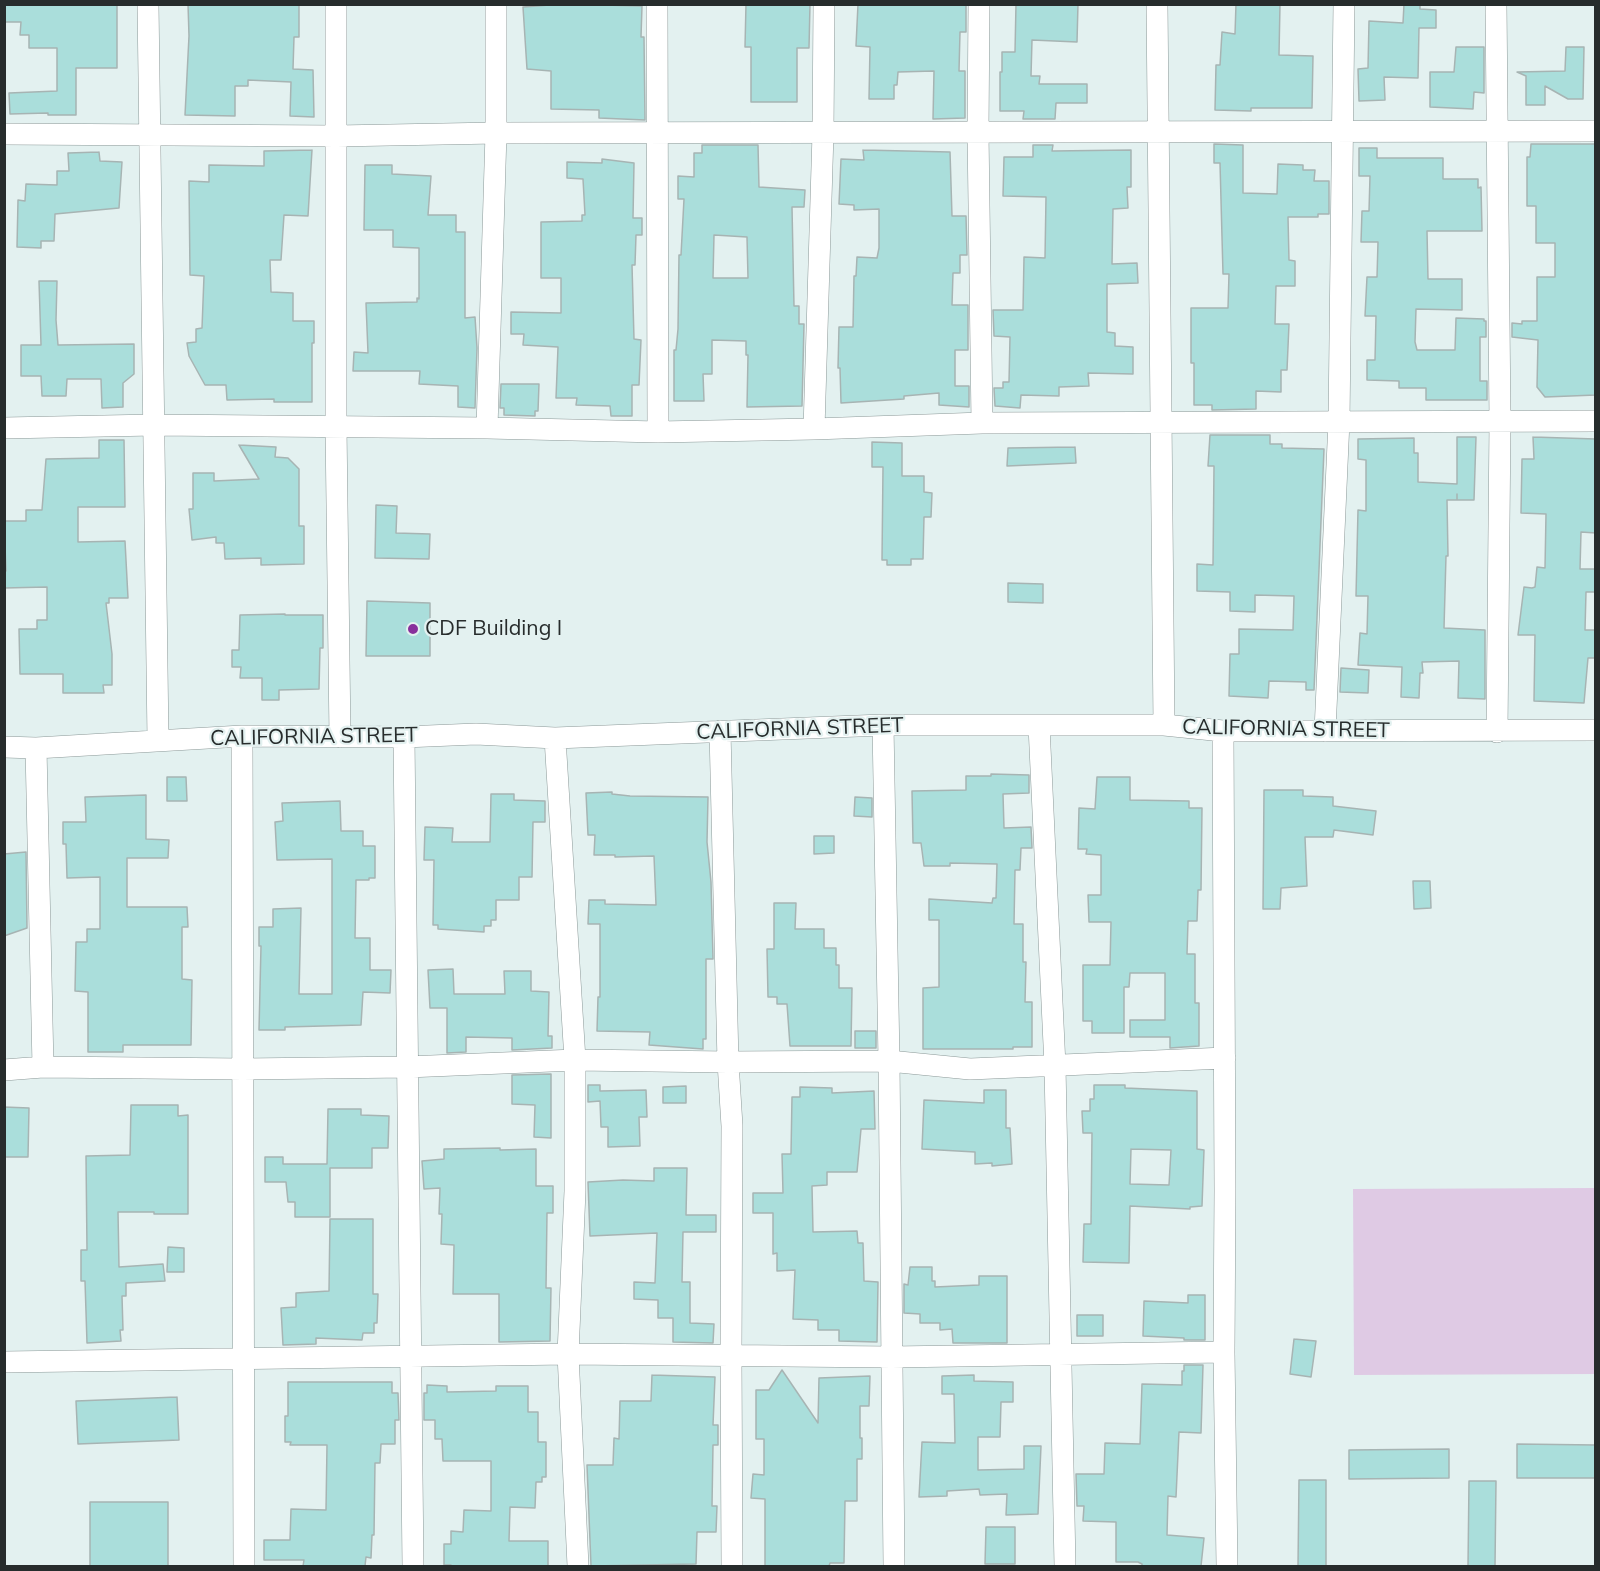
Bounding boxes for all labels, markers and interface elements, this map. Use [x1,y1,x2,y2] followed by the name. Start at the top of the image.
[425,616,562,642] place label: CDF Building I
[406,622,420,636] marker: CDF Building I
[696,713,904,745] street label: CALIFORNIA STREET
[1182,715,1390,743] street label: CALIFORNIA STREET
[210,723,418,751] street label: CALIFORNIA STREET

